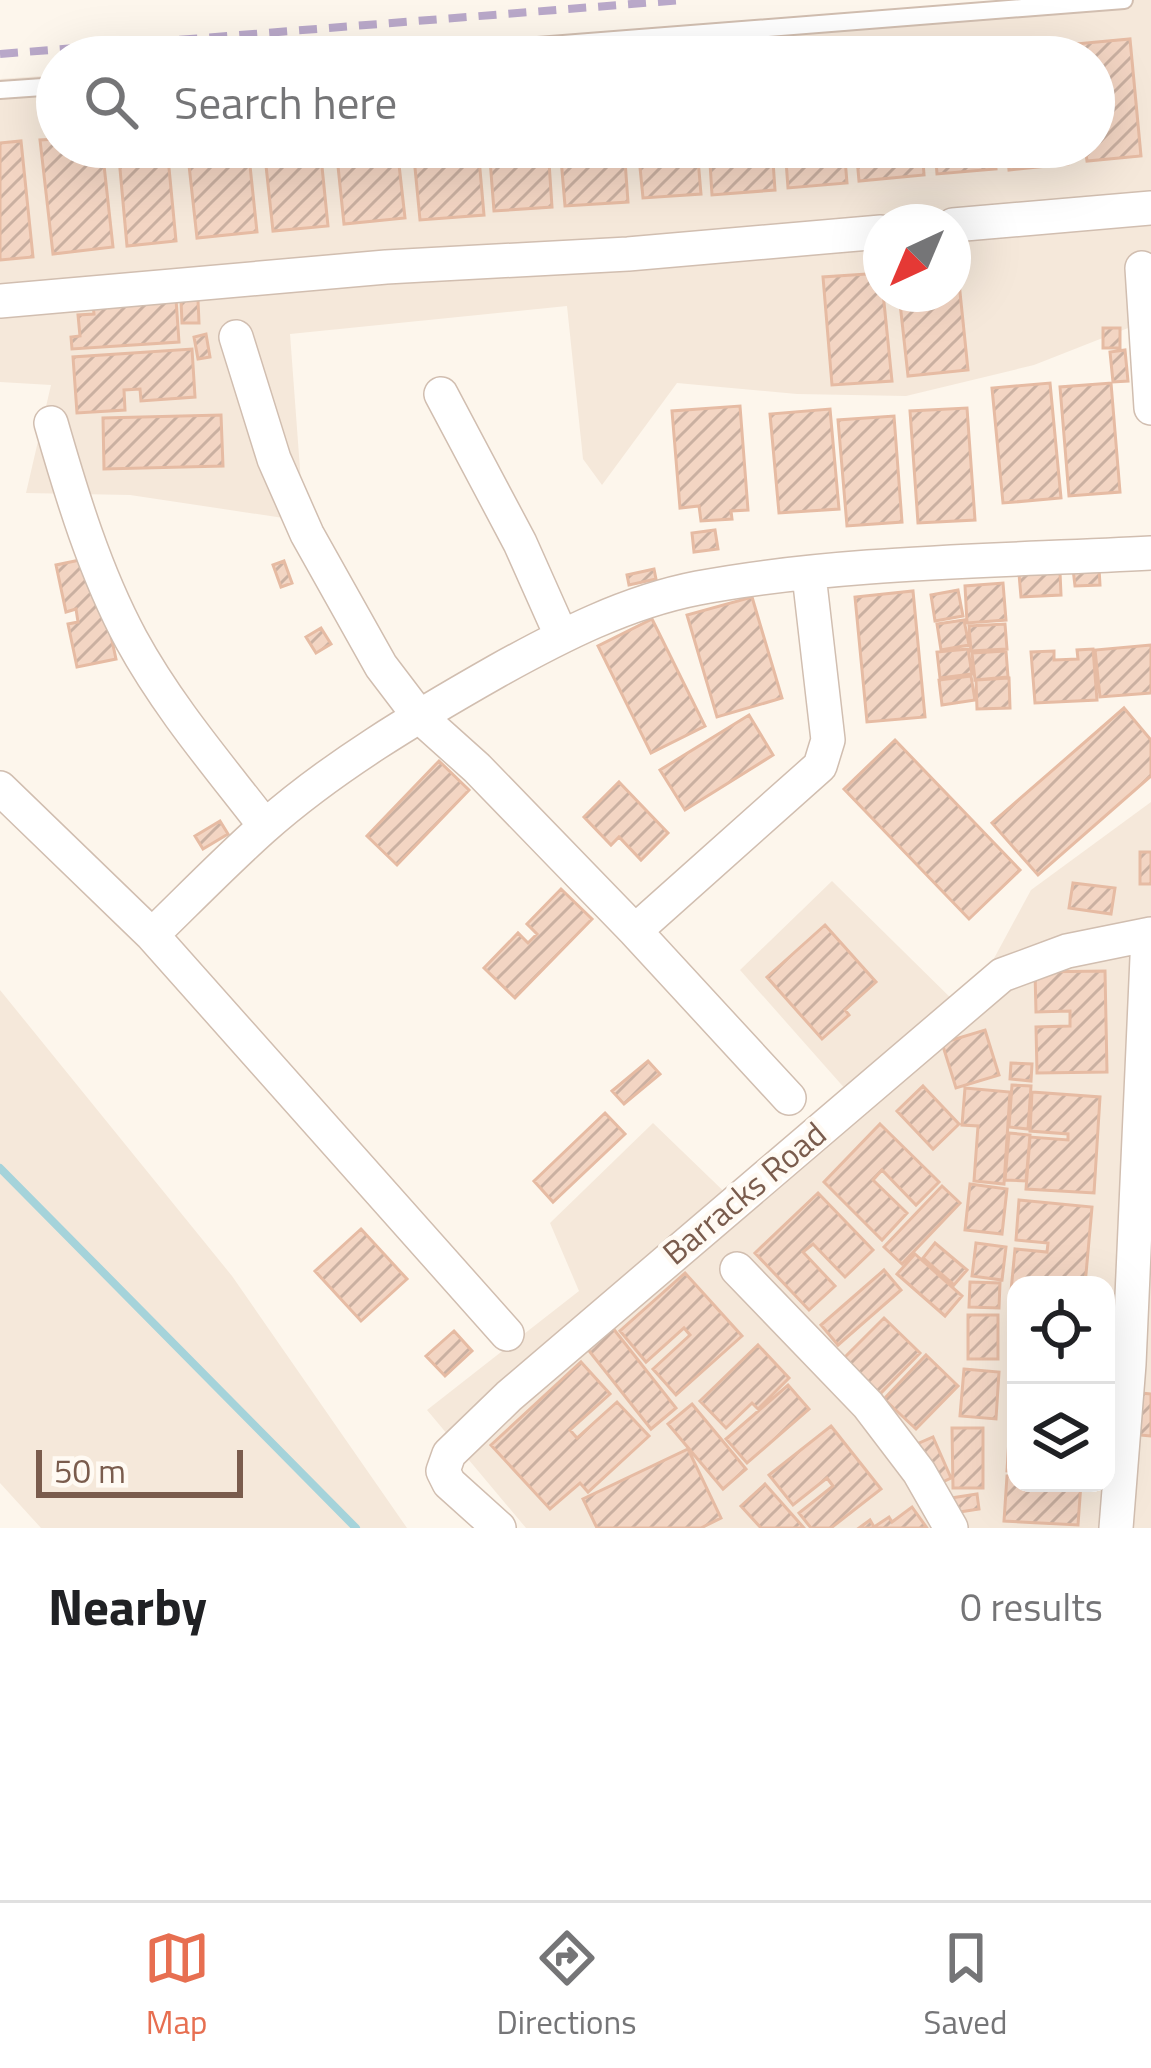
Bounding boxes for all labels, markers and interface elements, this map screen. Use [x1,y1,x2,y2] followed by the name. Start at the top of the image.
[36,36,1115,168] search box
[174,68,397,136] text: Search here
[78,69,144,135] icon: search
[863,204,971,312] north arrow
[651,1109,837,1277] street label: Barracks Road
[1007,1276,1115,1492] map controls
[1007,1276,1115,1384] button: locate
[1007,1384,1115,1492] button: layers
[36,1444,243,1497] scale bar
[54,1446,126,1496] text: 50 m
[48,1567,207,1645] text: Nearby
[960,1577,1103,1636] text: 0 results
[144,1925,210,2047] tab: Map
[497,1925,637,2047] tab: Directions
[924,1925,1007,2047] tab: Saved

